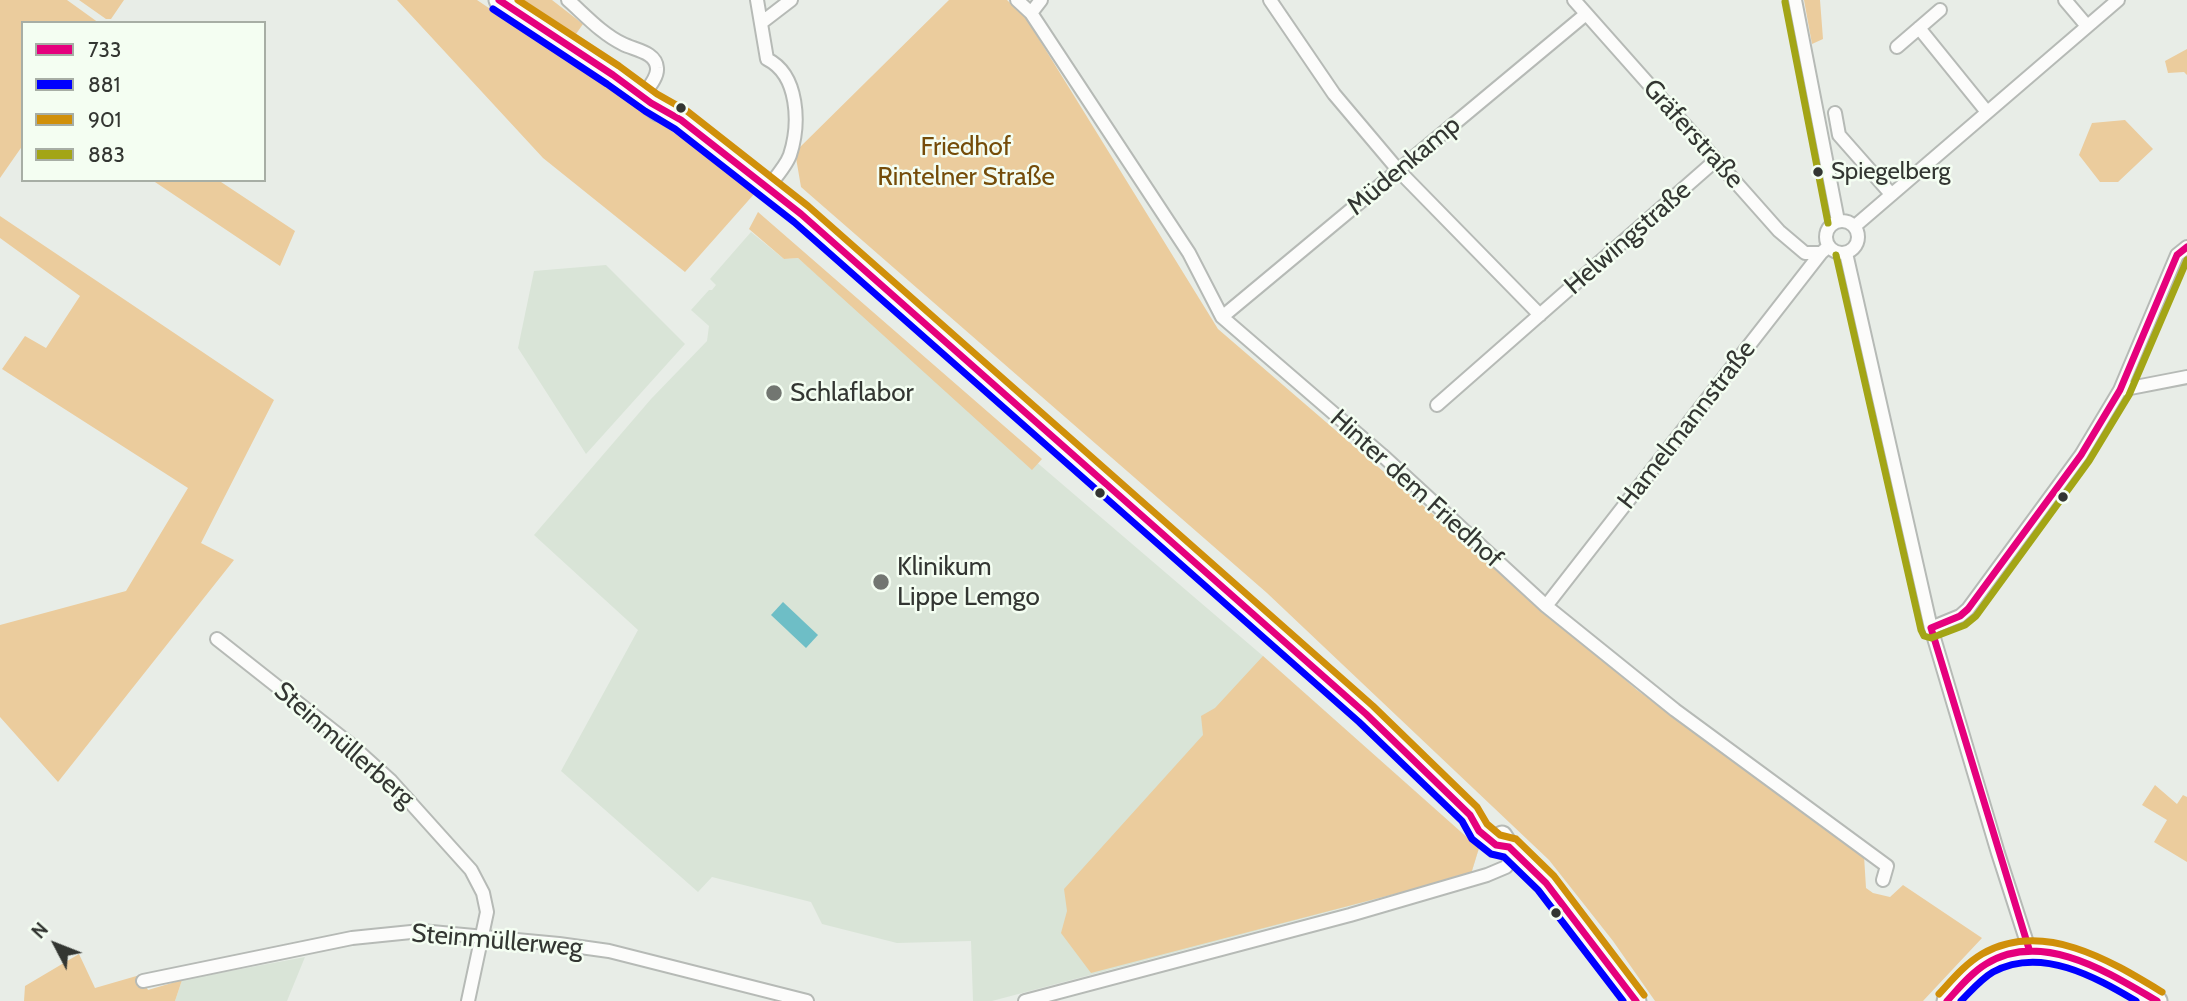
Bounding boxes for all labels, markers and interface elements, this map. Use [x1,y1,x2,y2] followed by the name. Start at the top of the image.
[21,21,266,182] legend
[88,37,121,62] text: 733
[88,72,120,97] text: 881
[1636,73,1750,195] street label: Gräferstraße
[674,101,688,115] unlabelled marker
[88,107,121,132] text: 901
[1341,110,1467,222] street label: Müdenkamp
[877,131,1055,192] park label: Friedhof Rintelner Straße
[88,142,125,167] text: 883
[1831,158,1951,186] place label: Spiegelberg
[1811,165,1825,179] marker: Spiegelberg
[1558,175,1698,301] street label: Helwingstraße
[1611,334,1763,516] street label: Hamelmannstraße
[790,377,914,409] place label: Schlaflabor
[764,383,784,403] marker: Schlaflabor
[1323,403,1509,575] street label: Hinter dem Friedhof
[1093,486,1107,500] unlabelled marker
[2056,490,2070,504] unlabelled marker
[897,551,1040,612] place label: Klinikum Lippe Lemgo
[871,572,891,592] marker: Klinikum Lippe Lemgo
[267,676,421,814] street label: Steinmüllerberg
[1549,906,1563,920] unlabelled marker
[21,910,91,980] north arrow
[27,918,53,943] text: N
[410,918,584,964] street label: Steinmüllerweg

